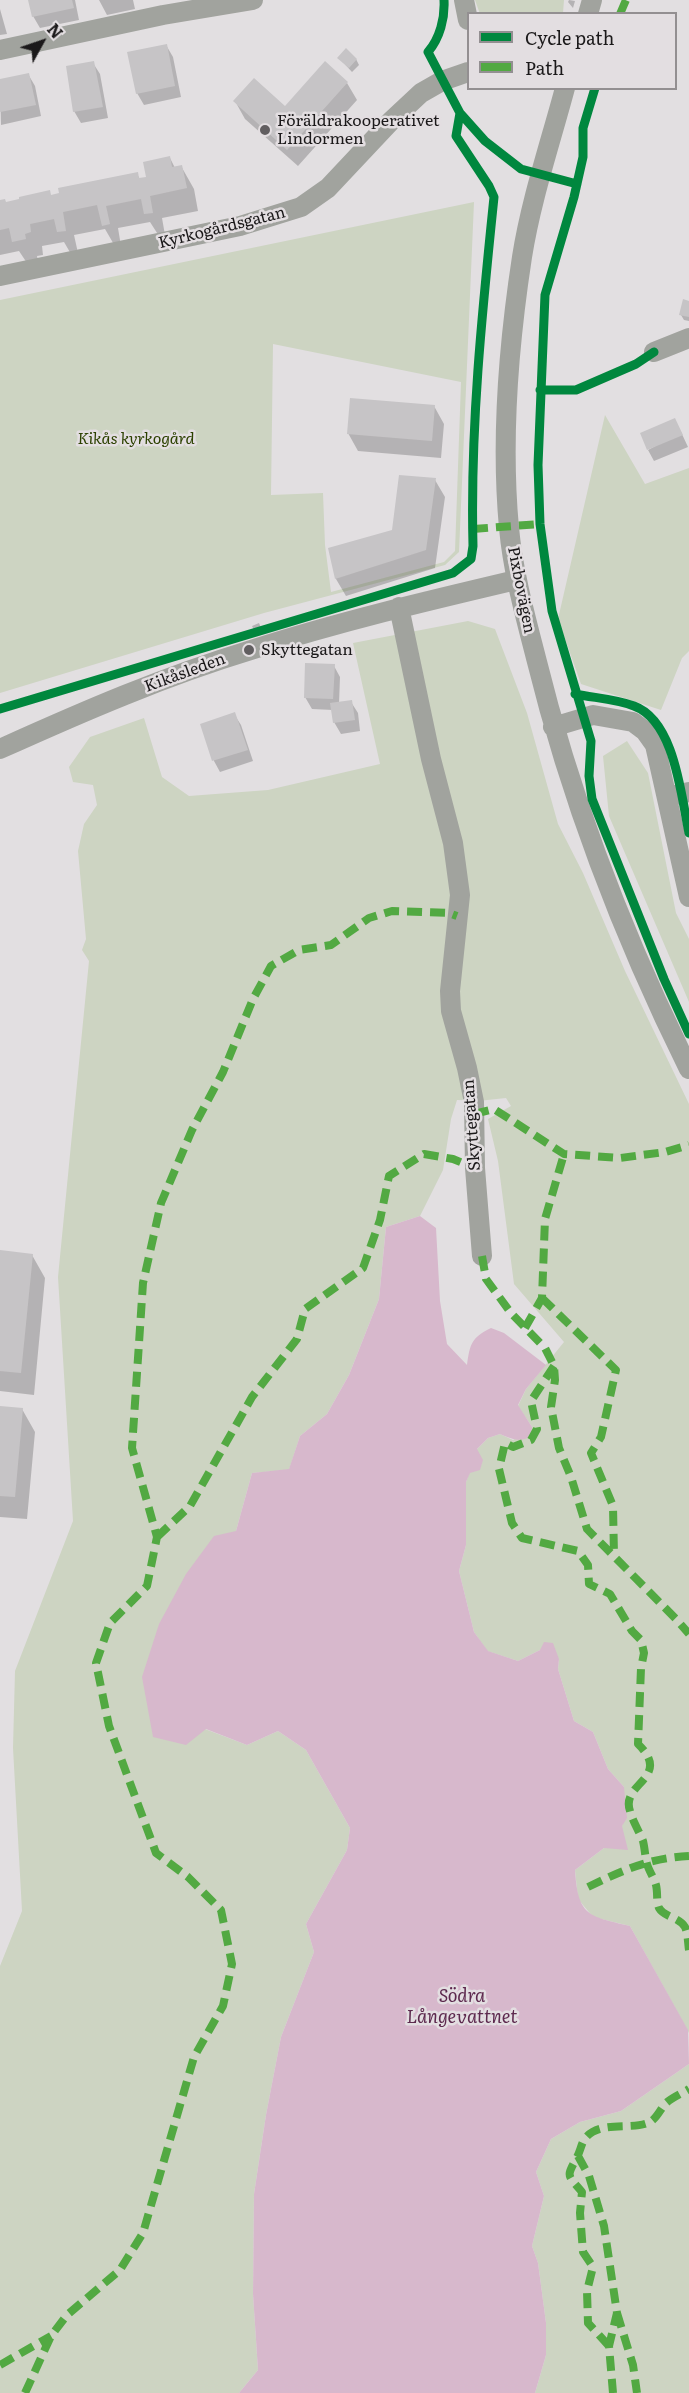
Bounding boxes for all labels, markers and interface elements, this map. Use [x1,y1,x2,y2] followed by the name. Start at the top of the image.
[12,12,72,72] north arrow
[467,12,677,90] legend
[42,18,69,43] text: N
[525,24,614,51] text: Cycle path
[525,54,564,81] text: Path
[277,111,440,149] place label: Föräldrakooperativet Lindormen
[258,123,272,137] marker: Föräldrakooperativet Lindormen
[157,203,287,253] street label: Kyrkogårdsgatan
[77,429,195,449] park label: Kikås kyrkogård
[503,545,539,635] street label: Pixbovägen
[261,640,353,660] place label: Skyttegatan
[242,643,256,657] marker: Skyttegatan
[142,649,228,697] street label: Kikåsleden
[459,1079,485,1171] street label: Skyttegatan
[406,1986,518,2028] water label: Södra Långevattnet

